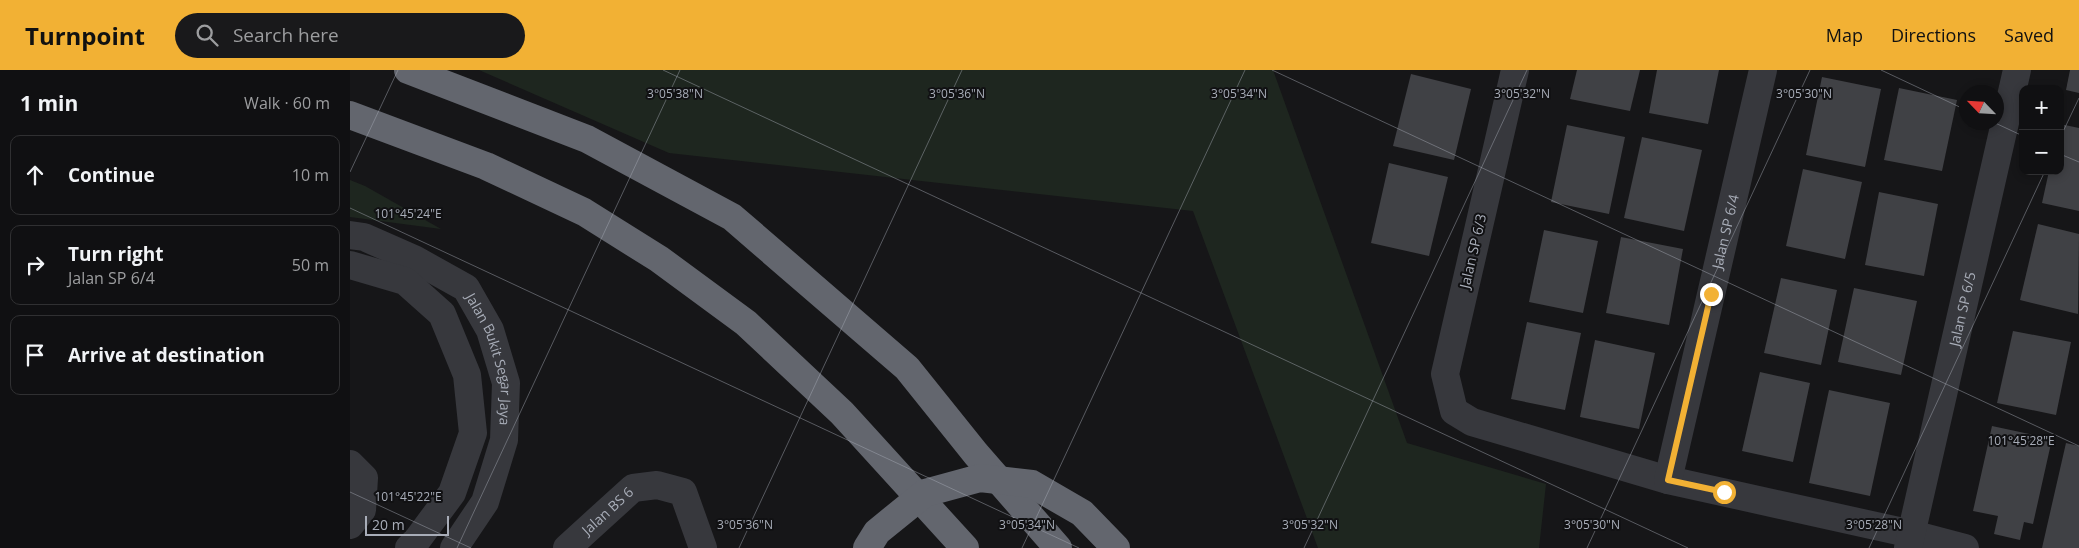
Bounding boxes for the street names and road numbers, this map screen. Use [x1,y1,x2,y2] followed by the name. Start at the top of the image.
[1707,192,1743,273] street label: Jalan SP 6/4
[1454,212,1490,292] street label: Jalan SP 6/3
[1944,270,1980,350] street label: Jalan SP 6/5
[461,288,516,426] street label: Jalan Bukit Segar Jaya
[576,482,637,540] street label: Jalan BS 6

